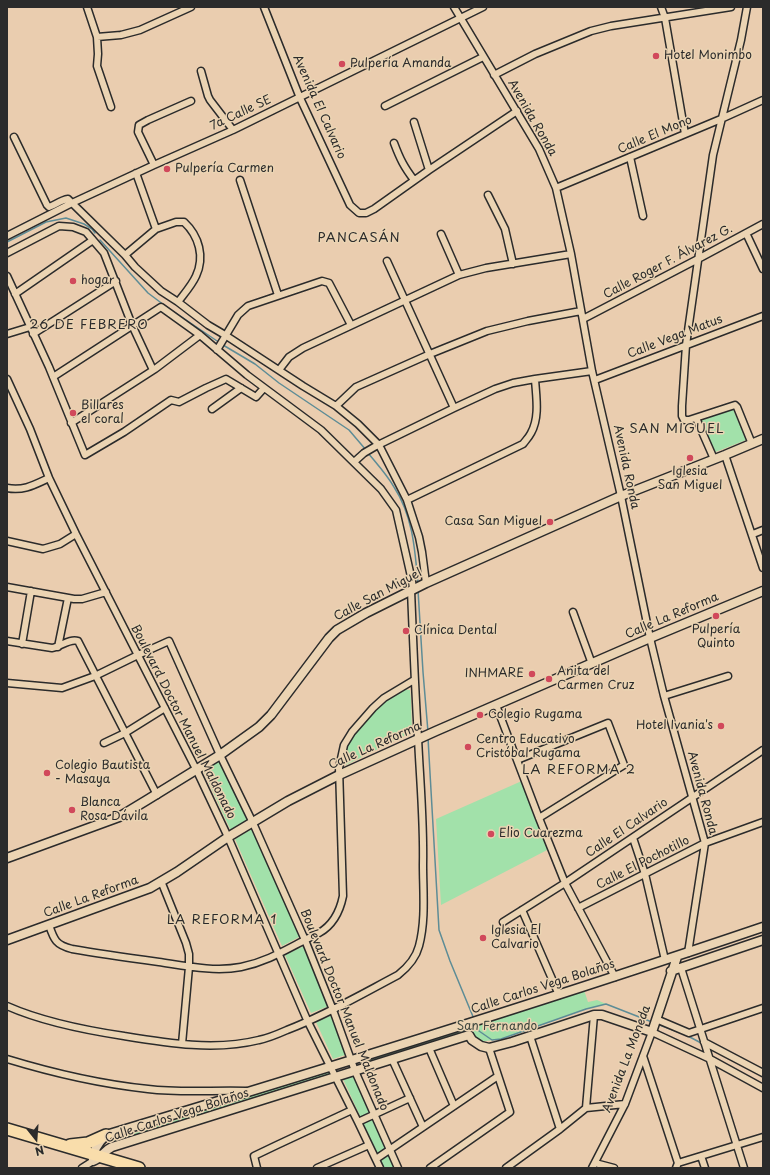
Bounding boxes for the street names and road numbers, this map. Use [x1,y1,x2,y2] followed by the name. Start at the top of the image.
[290,53,348,161] street label: Avenida El Calvario
[504,77,560,159] street label: Avenida Ronda
[208,93,274,133] street label: 7a Calle SE
[616,113,694,157] street label: Calle El Mono
[601,222,735,302] street label: Calle Roger F. Álvarez G.
[625,312,725,362] street label: Calle Vega Matus
[610,424,642,510] street label: Avenida Ronda
[332,566,424,624] street label: Calle San Miguel
[623,590,721,642] street label: Calle La Reforma
[128,622,238,822] street label: Boulevard Doctor Manuel Maldonado
[326,719,424,773] street label: Calle La Reforma
[684,750,720,836] street label: Avenida Ronda
[583,795,671,861] street label: Calle El Calvario
[594,833,692,893] street label: Calle El Pochotillo
[42,873,140,921] street label: Calle La Reforma
[297,907,391,1113] street label: Boulevard Doctor Manuel Maldonado
[469,957,617,1017] street label: Calle Carlos Vega Bolaños
[600,1003,654,1115] street label: Avenida La Moneda
[103,1086,251,1146] street label: Calle Carlos Vega Bolaños

